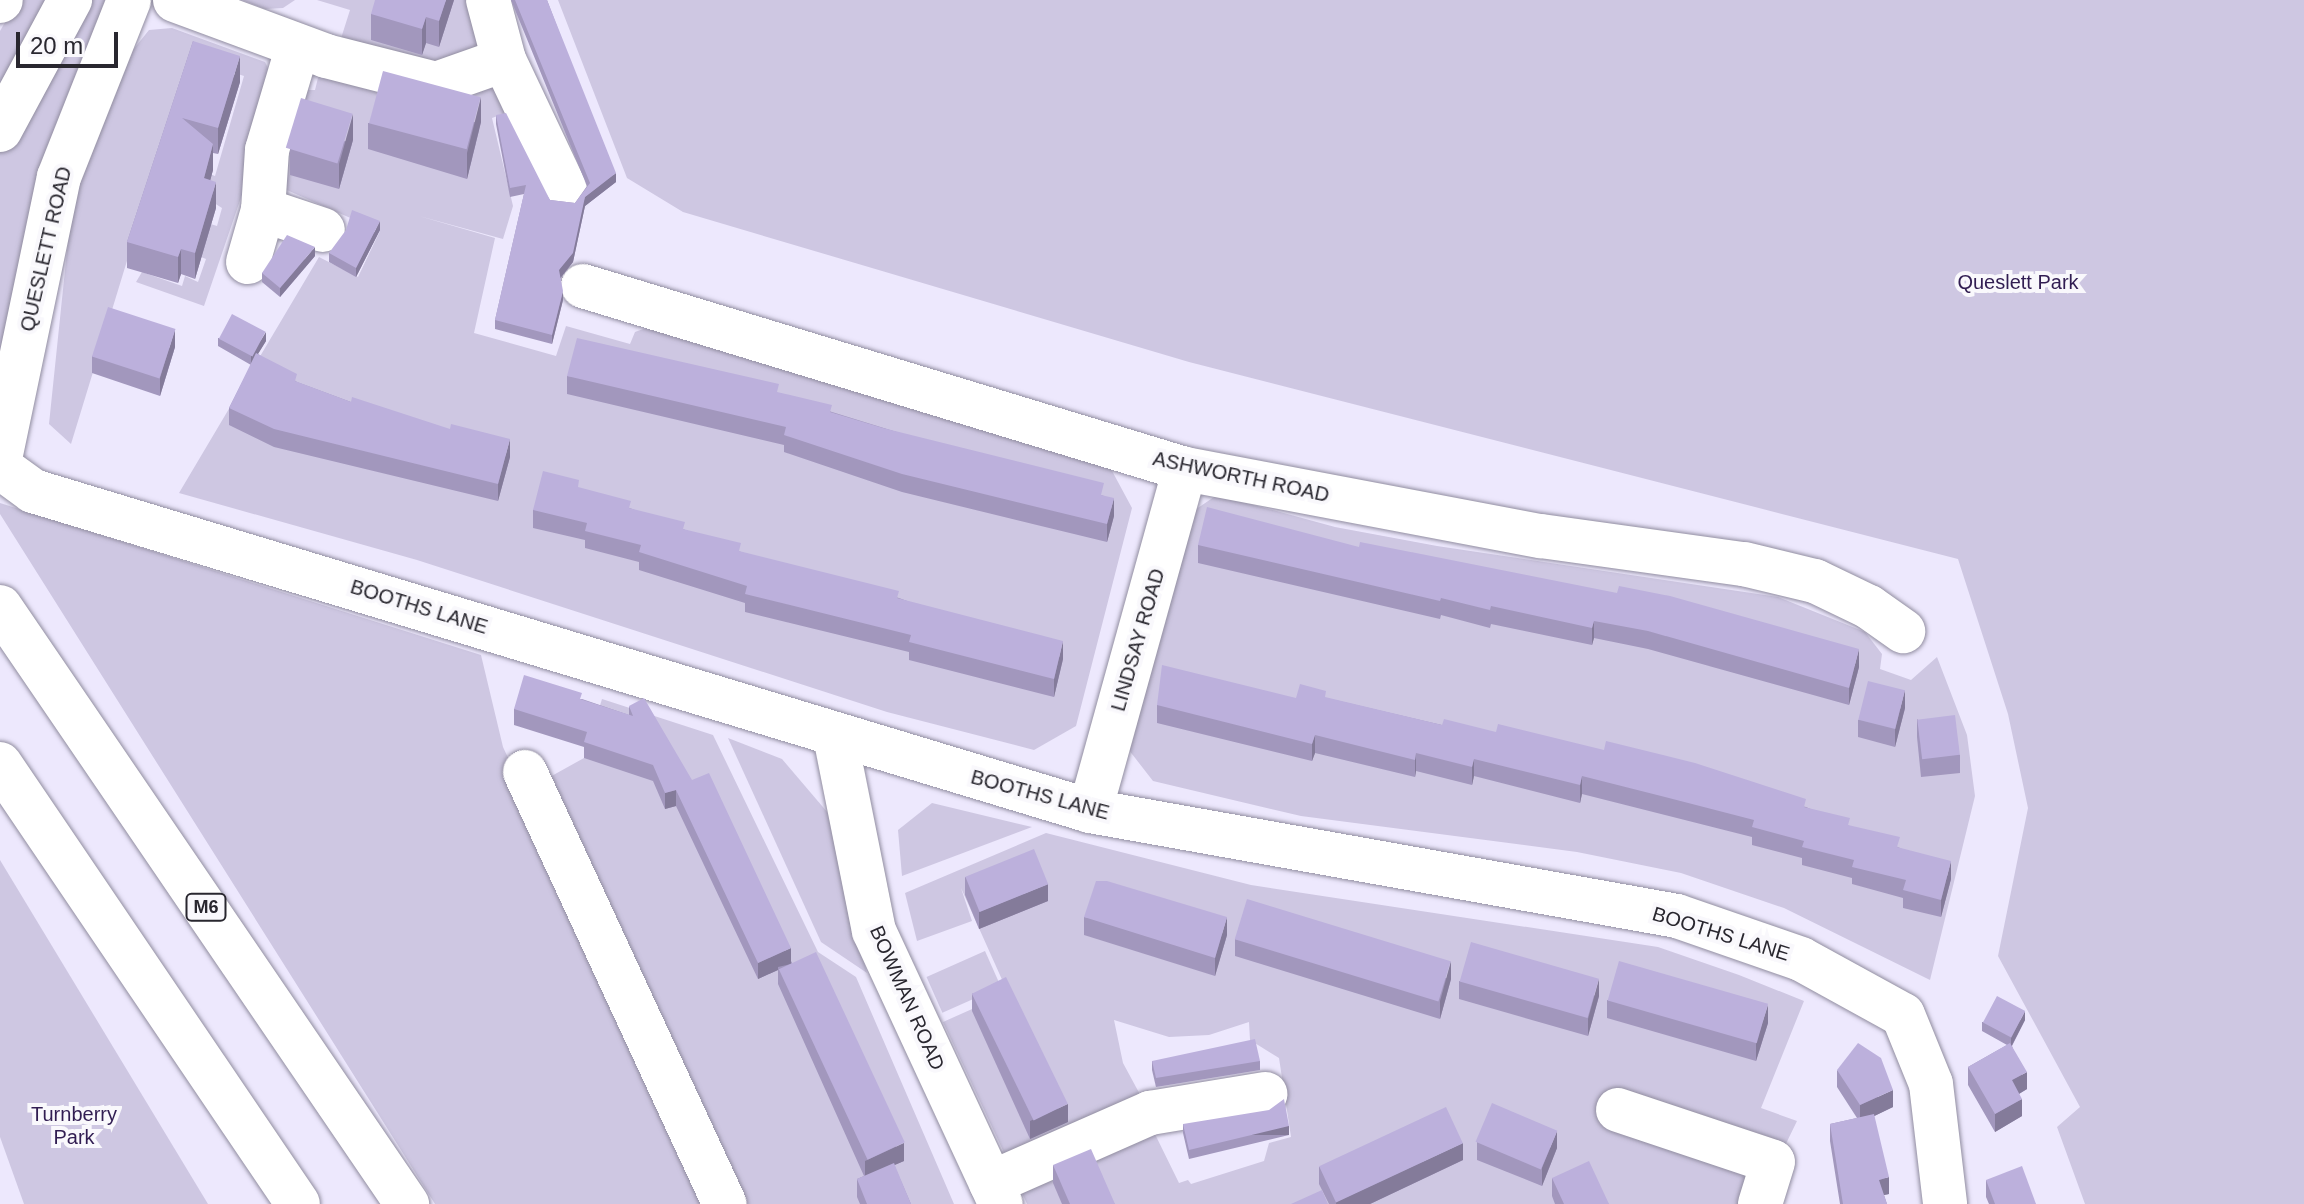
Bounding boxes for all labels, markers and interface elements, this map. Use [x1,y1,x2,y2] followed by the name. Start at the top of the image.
[20,16,122,66] scale bar
[30,32,83,59] text: 20 m
[15,164,77,334] street label: QUESLETT ROAD
[1957,270,2079,294] park label: Queslett Park
[1151,447,1331,507] street label: ASHWORTH ROAD
[1106,566,1170,714] street label: LINDSAY ROAD
[347,575,491,639] street label: BOOTHS LANE
[968,765,1112,825] street label: BOOTHS LANE
[184,893,228,921] road number: M6
[1649,902,1793,966] street label: BOOTHS LANE
[864,922,950,1074] street label: BOWMAN ROAD
[31,1103,117,1150] park label: Turnberry Park

